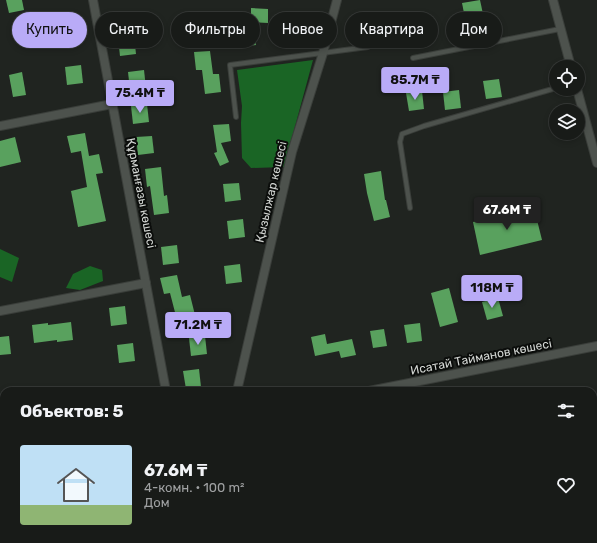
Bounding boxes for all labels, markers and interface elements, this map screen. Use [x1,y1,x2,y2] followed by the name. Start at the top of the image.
[12,12,87,48] chip: Купить
[95,12,163,48] chip: Снять
[171,12,260,48] chip: Фильтры
[268,12,337,48] chip: Новое
[345,12,438,48] chip: Квартира
[446,12,502,48] chip: Дом
[549,60,585,140] map controls
[549,60,585,96] button: locate
[378,67,452,101] pin: 85.7M ₸
[390,72,440,87] text: 85.7M ₸
[103,80,177,114] pin: 75.4M ₸
[115,85,165,100] text: 75.4M ₸
[549,104,585,140] button: layers
[123,137,159,249] street label: Құрманғазы көшесі
[253,140,289,244] street label: Қызылжар көшесі
[470,197,544,231] pin: 67.6M ₸
[483,202,531,217] text: 67.6M ₸
[459,275,525,309] pin: 118M ₸
[470,280,514,295] text: 118M ₸
[161,312,235,346] pin: 71.2M ₸
[174,317,222,332] text: 71.2M ₸
[409,336,553,378] street label: Исатай Тайманов көшесі
[555,400,577,422] icon: filters
[20,401,124,421] text: Объектов: 5
[144,460,207,480] text: 67.6M ₸
[52,461,100,509] icon: home
[555,474,577,496] icon: heart
[144,480,244,495] text: 4-комн. · 100 m²
[144,495,170,510] text: Дом

